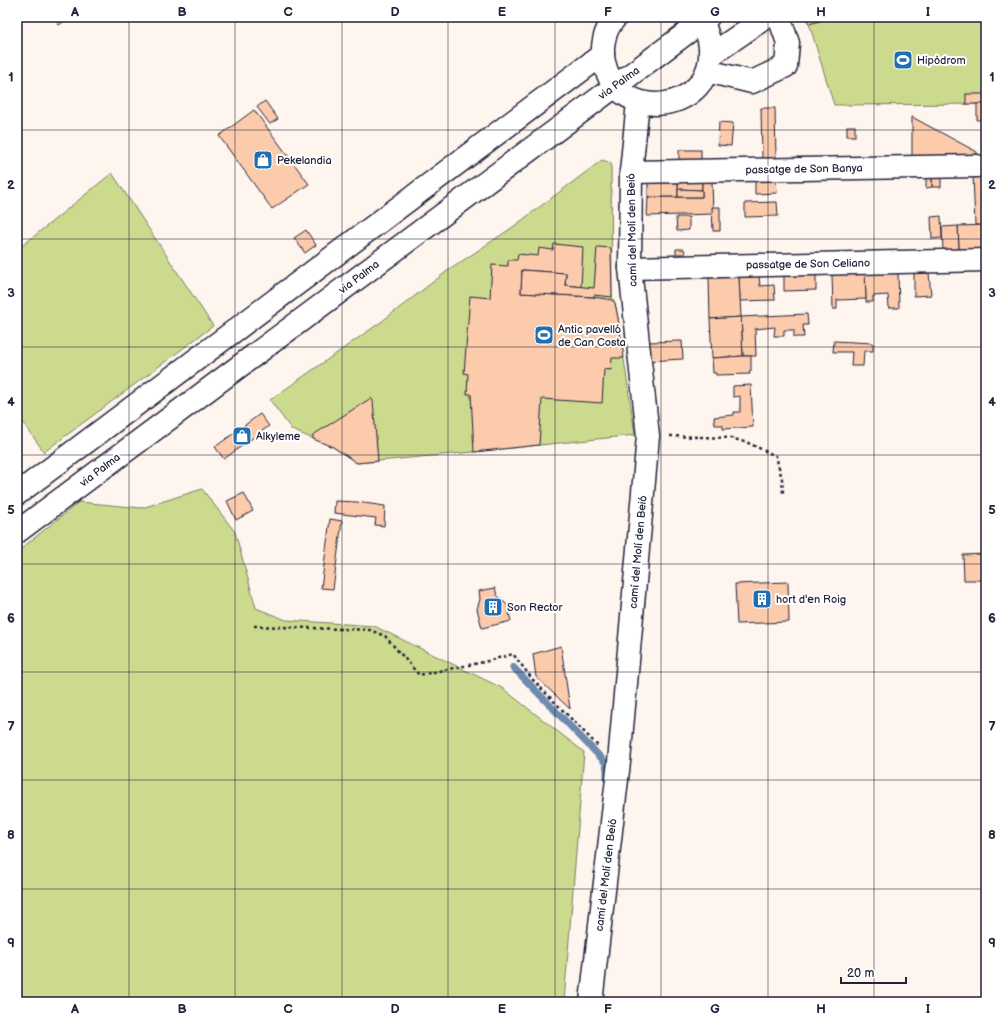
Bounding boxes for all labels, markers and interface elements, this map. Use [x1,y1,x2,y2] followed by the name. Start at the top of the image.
[70,4,79,20] text: A
[177,4,187,20] text: B
[283,4,293,20] text: C
[390,4,400,20] text: D
[498,4,507,20] text: E
[604,4,612,20] text: F
[710,4,720,20] text: G
[816,4,826,20] text: H
[926,4,930,20] text: I
[892,49,914,71] sports icon: Hipòdrom
[917,54,966,67] place label: Hipòdrom
[595,64,642,103] street label: via Palma
[8,69,14,85] text: 1
[989,69,995,85] text: 1
[252,149,274,171] shop icon: Pekelandia
[277,154,332,167] place label: Pekelandia
[745,161,863,177] street label: passatge de Son Banya
[625,173,639,287] street label: camí del Molí den Beió
[7,177,15,193] text: 2
[988,177,996,193] text: 2
[746,256,870,272] street label: passatge de Son Celiano
[335,258,382,297] street label: via Palma
[7,285,15,301] text: 3
[988,285,996,301] text: 3
[558,323,626,349] place label: Antic pavelló de Can Costa
[533,324,555,346] sports icon: Antic pavelló de Can Costa
[7,394,15,410] text: 4
[988,394,996,410] text: 4
[231,425,253,447] shop icon: Alkyleme
[256,430,301,443] place label: Alkyleme
[76,451,123,490] street label: via Palma
[627,495,649,609] street label: camí del Molí den Beió
[7,502,15,518] text: 5
[988,502,996,518] text: 5
[751,588,773,610] building icon: hort d'en Roig
[776,593,846,606] place label: hort d'en Roig
[482,596,504,618] building icon: Son Rector
[507,601,564,614] place label: Son Rector
[7,610,15,626] text: 6
[988,610,996,626] text: 6
[7,719,15,735] text: 7
[988,719,996,735] text: 7
[593,818,619,932] street label: camí del Molí den Beió
[7,827,15,843] text: 8
[988,827,996,843] text: 8
[7,935,15,951] text: 9
[988,935,996,951] text: 9
[841,959,906,985] scale bar
[847,966,874,981] text: 20 m
[70,1001,79,1017] text: A
[177,1001,187,1017] text: B
[283,1001,293,1017] text: C
[390,1001,400,1017] text: D
[498,1001,507,1017] text: E
[604,1001,612,1017] text: F
[710,1001,720,1017] text: G
[816,1001,826,1017] text: H
[926,1001,930,1017] text: I

